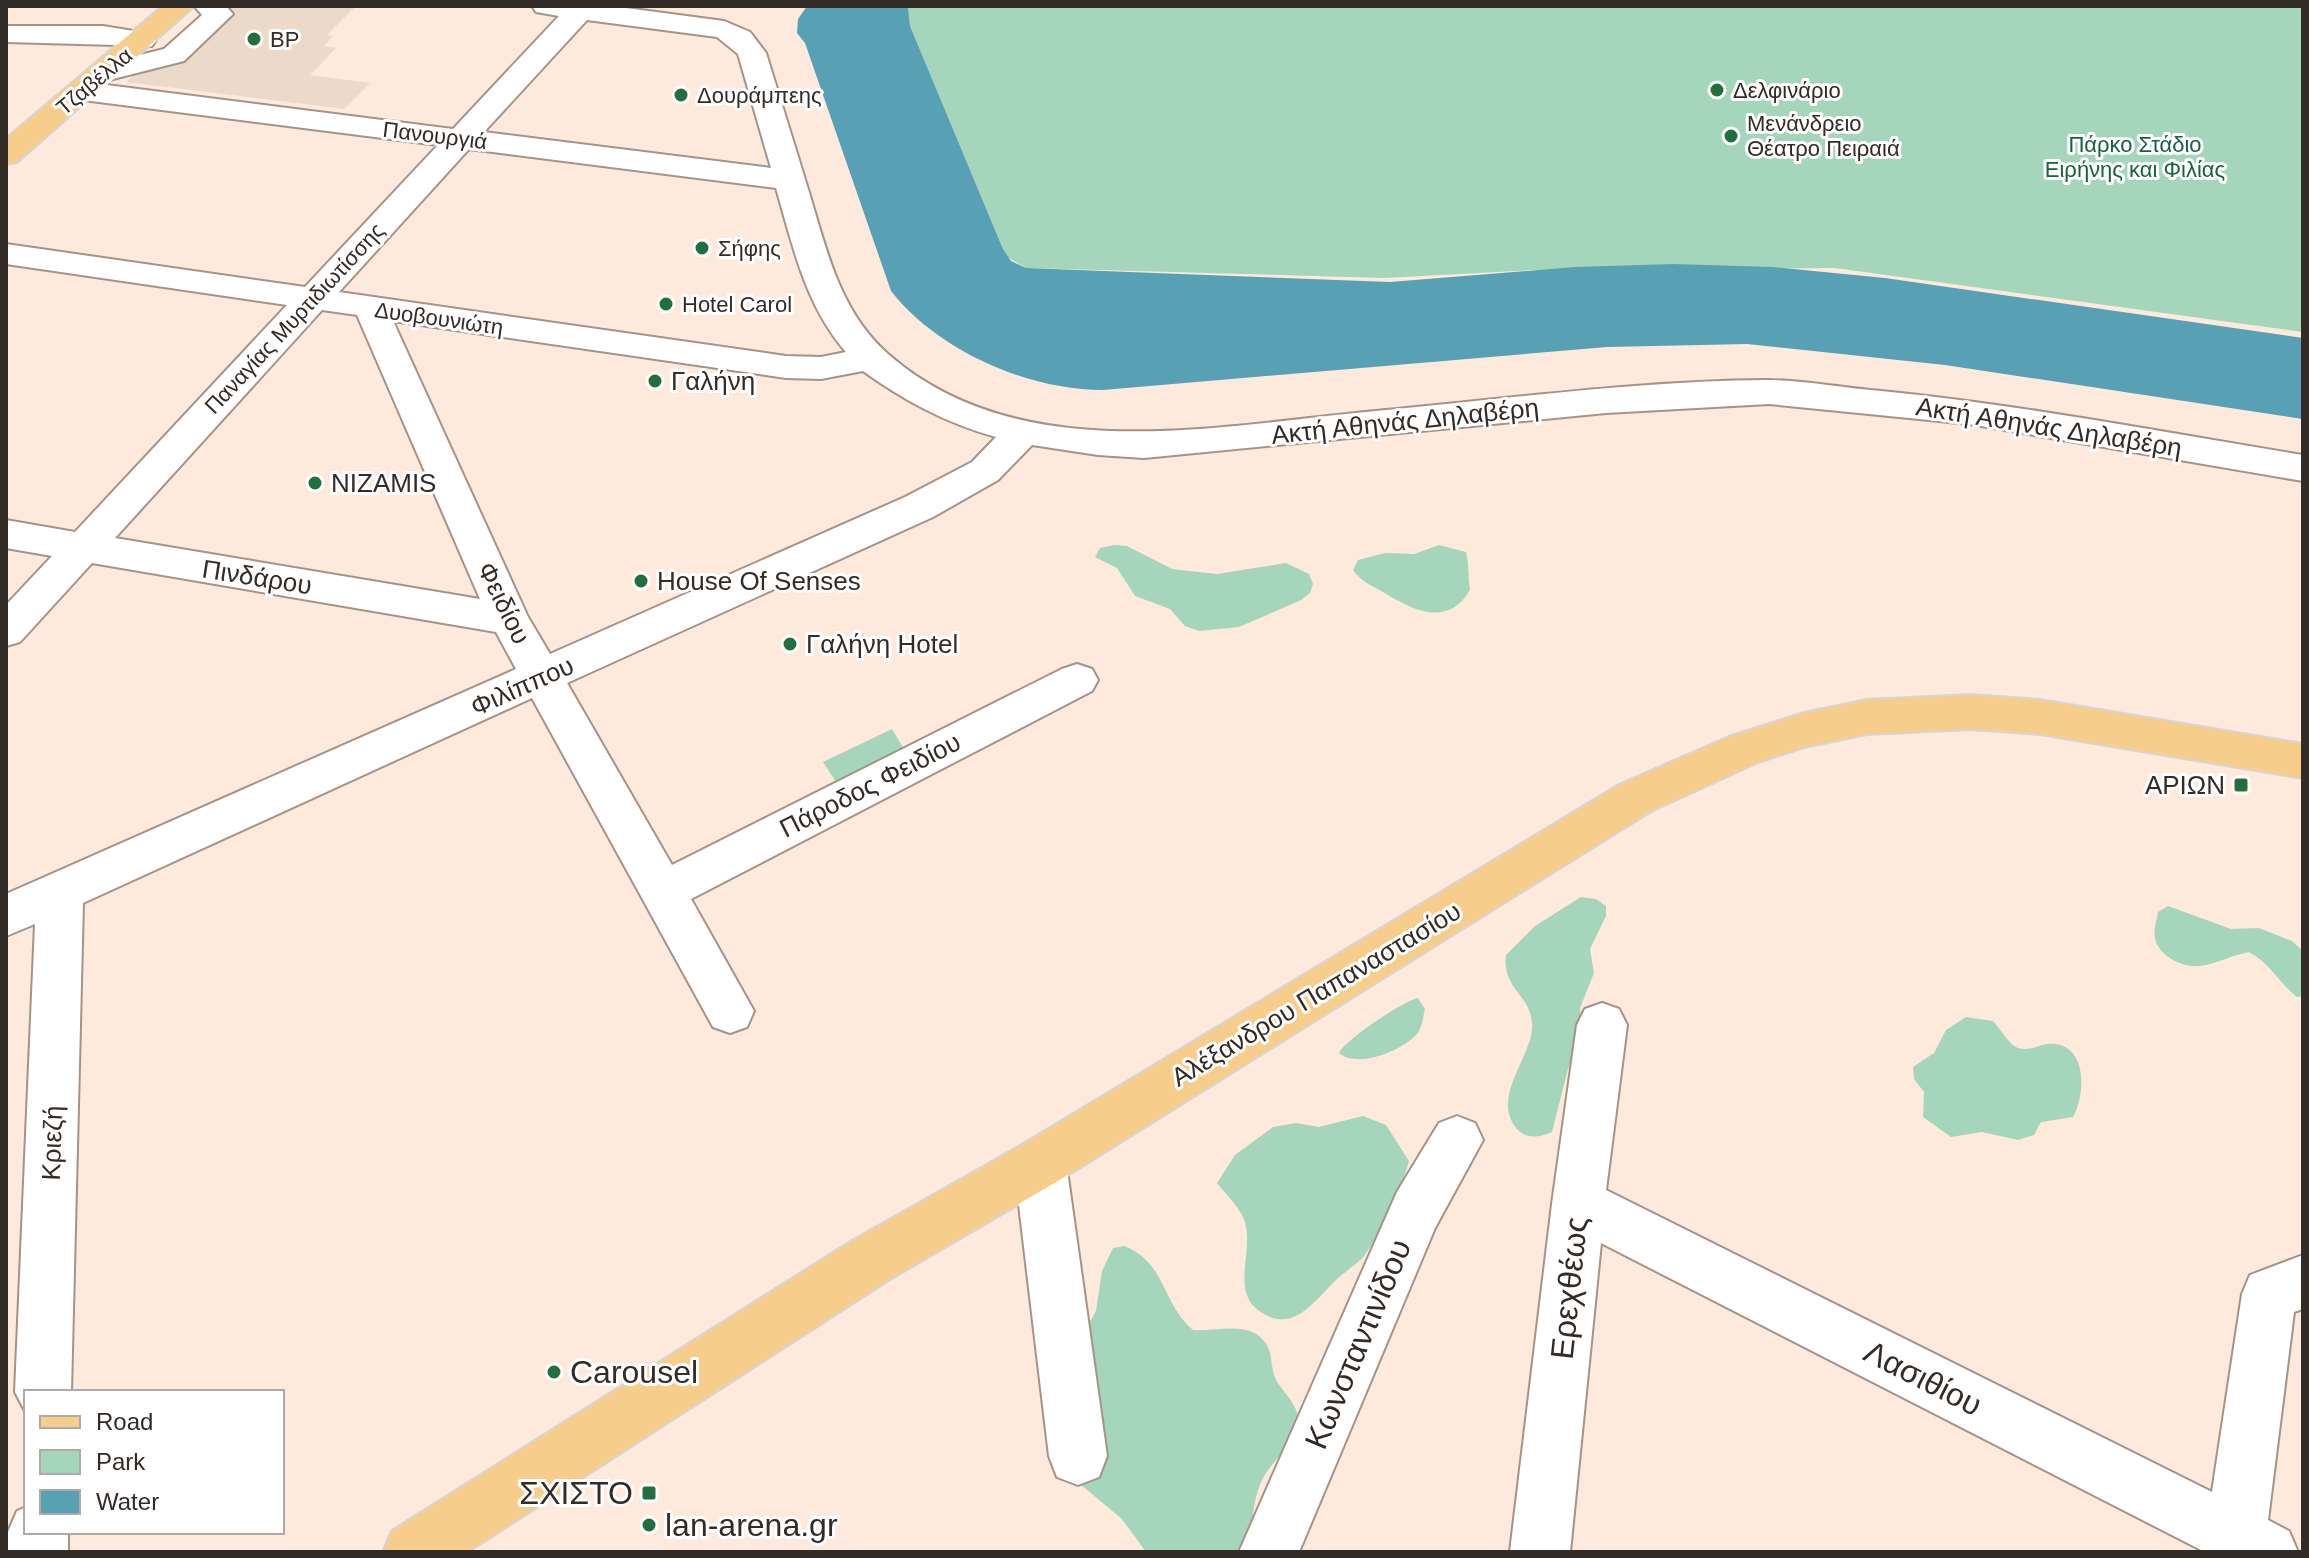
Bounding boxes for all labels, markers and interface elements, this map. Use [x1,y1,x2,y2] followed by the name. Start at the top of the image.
[270,27,299,52] place label: BP
[245,30,263,48] marker: BP
[51,42,138,120] street label: Τζαβέλλα
[1733,78,1841,103] place label: Δελφινάριο
[1708,81,1726,99] marker: Δελφινάριο
[697,83,822,108] place label: Δουράμπεης
[672,86,690,104] marker: Δουράμπεης
[1747,111,1900,161] place label: Μενάνδρειο Θέατρο Πειραιά
[381,117,489,154] street label: Πανουργιά
[1722,127,1740,145] marker: Μενάνδρειο Θέατρο Πειραιά
[2045,132,2225,182] park label: Πάρκο Στάδιο Ειρήνης και Φιλίας
[200,218,389,419] street label: Παναγίας Μυρτιδιωτίσσης
[718,236,781,261] place label: Σήφης
[693,239,711,257] marker: Σήφης
[682,292,792,317] place label: Hotel Carol
[657,295,675,313] marker: Hotel Carol
[373,297,505,340] street label: Δυοβουνιώτη
[671,366,755,396] place label: Γαλήνη
[646,372,664,390] marker: Γαλήνη
[1914,391,2184,463] street label: Ακτή Αθηνάς Δηλαβέρη
[1270,392,1540,450] street label: Ακτή Αθηνάς Δηλαβέρη
[331,468,436,498] place label: NIZAMIS
[306,474,324,492] marker: NIZAMIS
[200,554,314,600] street label: Πινδάρου
[471,557,537,649] street label: Φειδίου
[657,566,861,596] place label: House Of Senses
[632,572,650,590] marker: House Of Senses
[806,629,958,659] place label: Γαλήνη Hotel
[781,635,799,653] marker: Γαλήνη Hotel
[466,650,578,722] street label: Φιλίππου
[775,727,965,843] street label: Πάροδος Φειδίου
[2145,770,2225,800] place label: ΑΡΙΩΝ
[2232,776,2250,794] marker: ΑΡΙΩΝ
[1166,896,1466,1092] street label: Αλέξανδρου Παπαναστασίου
[36,1105,68,1181] street label: Κριεζή
[1544,1215,1594,1361] street label: Ερεχθέως
[1298,1234,1418,1454] street label: Κωνσταντινίδου
[1858,1333,1988,1423] street label: Λασιθίου
[570,1354,698,1390] place label: Carousel
[545,1363,563,1381] marker: Carousel
[24,1390,284,1534] legend
[96,1408,153,1435] text: Road
[96,1448,146,1475] text: Park
[519,1475,633,1511] place label: ΣΧΙΣΤΟ
[640,1484,658,1502] marker: ΣΧΙΣΤΟ
[96,1488,159,1515] text: Water
[665,1507,838,1543] place label: lan-arena.gr
[640,1516,658,1534] marker: lan-arena.gr

